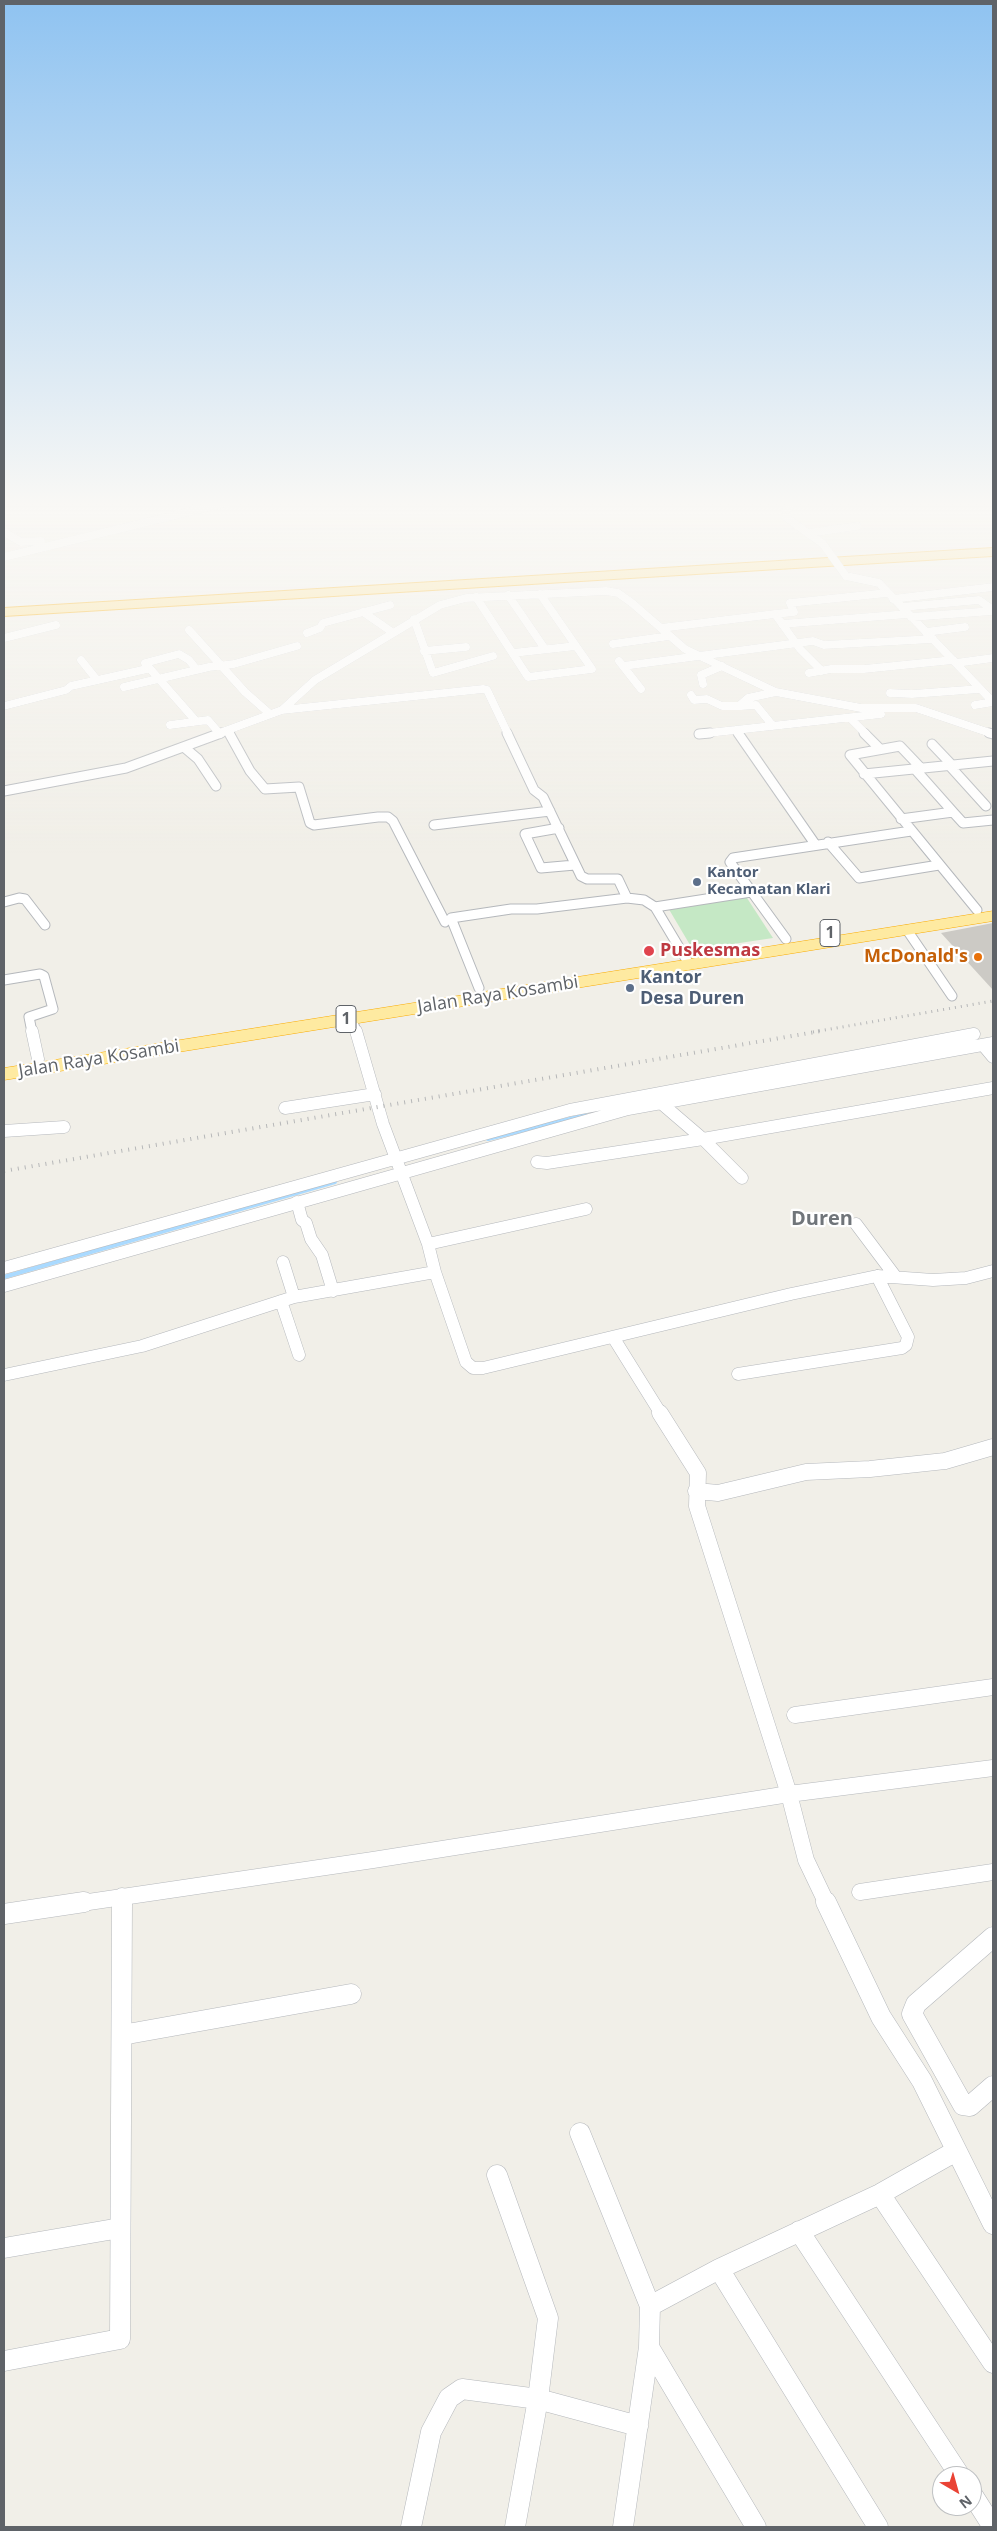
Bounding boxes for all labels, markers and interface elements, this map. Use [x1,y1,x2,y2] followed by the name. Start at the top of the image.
[707,864,831,899] place label: Kantor Kecamatan Klari
[691,876,703,888] marker: Kantor Kecamatan Klari
[820,920,840,946] road number: 1
[660,940,760,962] place label: Puskesmas
[642,944,656,958] marker: Puskesmas
[864,946,968,968] place label: McDonald's
[972,951,984,963] marker: McDonald's
[640,967,744,1010] place label: Kantor Desa Duren
[416,972,580,1018] street label: Jalan Raya Kosambi
[624,982,636,994] marker: Kantor Desa Duren
[336,1006,356,1032] road number: 1
[17,1036,181,1082] street label: Jalan Raya Kosambi
[791,1207,853,1231] district label: Duren
[932,2466,982,2516] north arrow
[956,2491,976,2513] text: N

